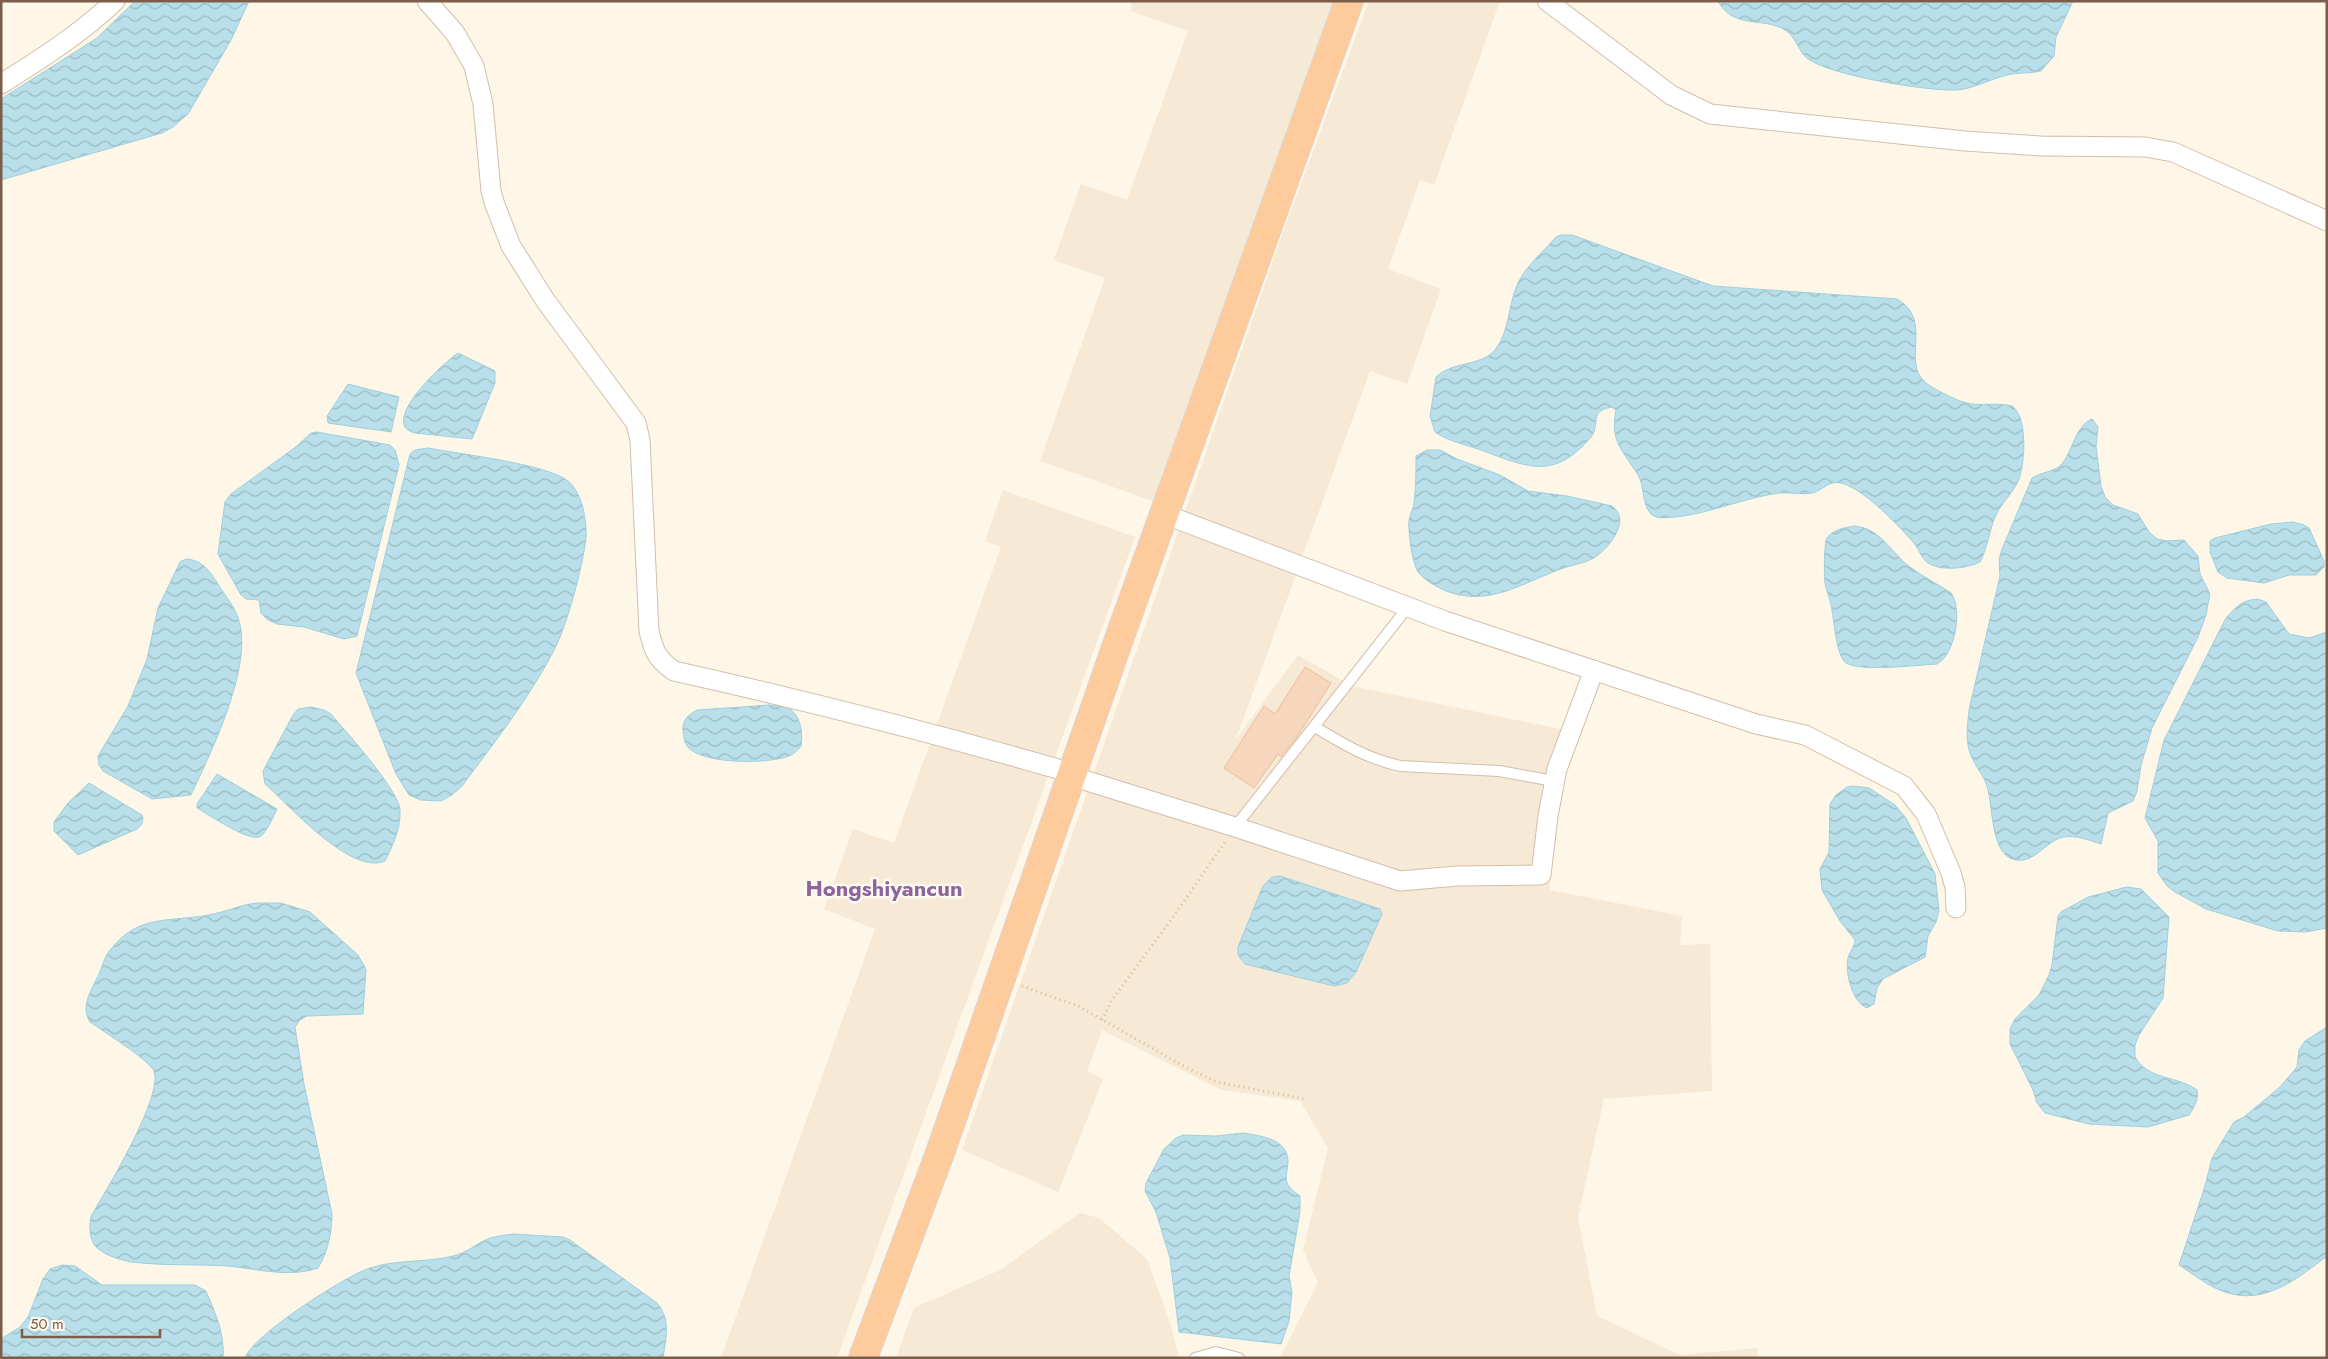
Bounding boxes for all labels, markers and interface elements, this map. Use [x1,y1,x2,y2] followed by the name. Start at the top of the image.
[805,872,963,904] district label: Hongshiyancun
[22,1306,160,1338] scale bar
[30,1313,64,1335] text: 50 m

